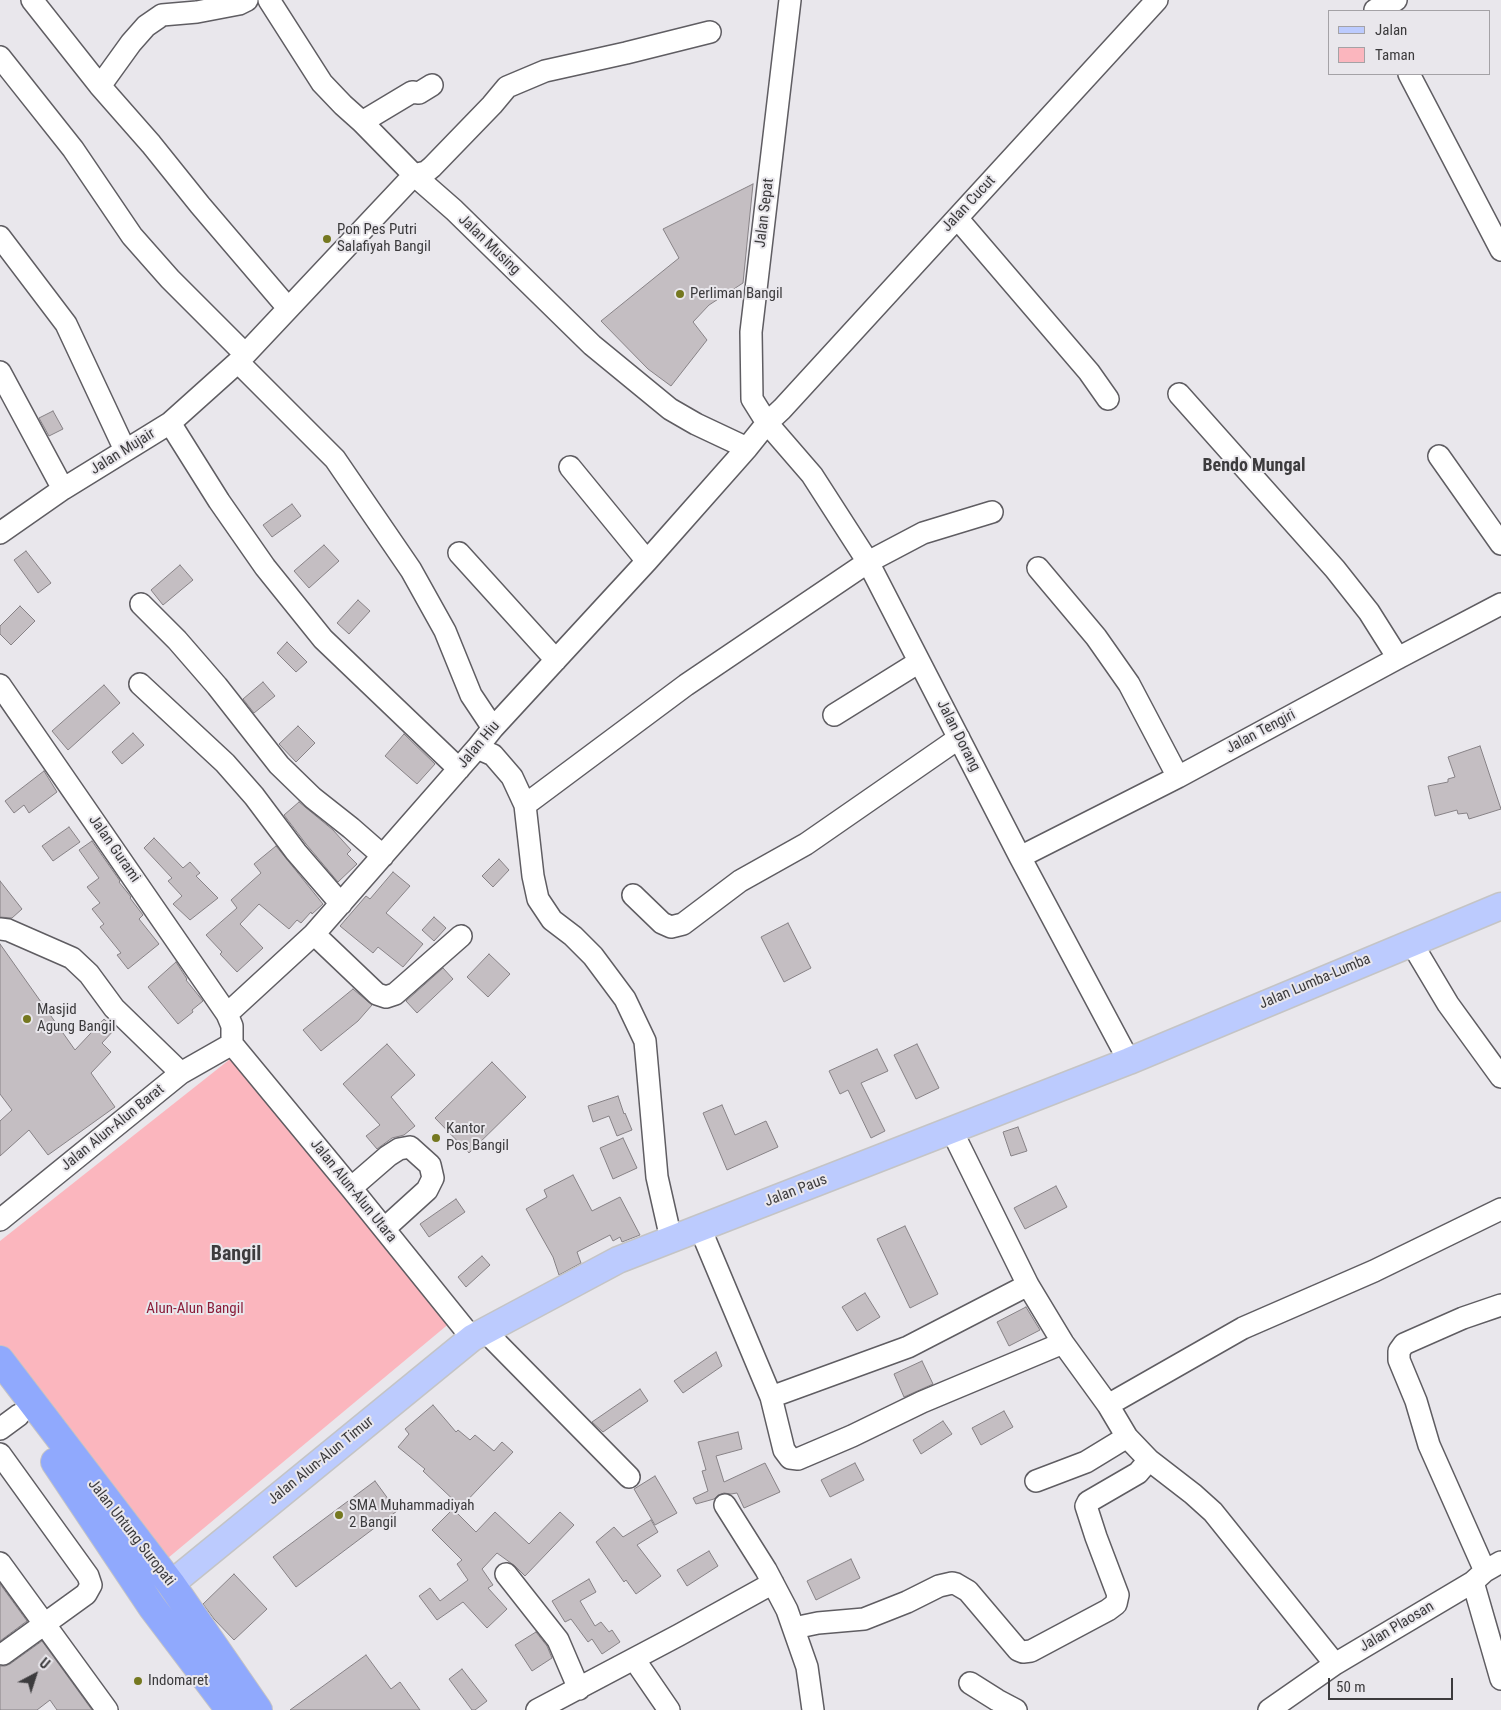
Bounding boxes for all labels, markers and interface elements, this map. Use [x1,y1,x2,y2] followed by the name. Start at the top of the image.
[1328,10,1491,75] legend
[1375,21,1407,39] text: Jalan
[1375,46,1415,64] text: Taman
[938,172,1000,236] street label: Jalan Cucut
[752,177,778,249] street label: Jalan Sepat
[454,211,524,279] street label: Jalan Musing
[337,221,431,256] place label: Pon Pes Putri Salafiyah Bangil
[321,233,333,245] marker: Pon Pes Putri Salafiyah Bangil
[690,285,783,303] place label: Perliman Bangil
[674,288,686,300] marker: Perliman Bangil
[87,425,159,479] street label: Jalan Mujair
[1202,455,1306,477] district label: Bendo Mungal
[932,697,984,775] street label: Jalan Dorang
[1223,706,1299,758] street label: Jalan Tengiri
[454,718,504,772] street label: Jalan Hiu
[84,812,144,886] street label: Jalan Gurami
[1257,950,1373,1014] street label: Jalan Lumba-Lumba
[37,1001,115,1036] place label: Masjid Agung Bangil
[21,1013,33,1025] marker: Masjid Agung Bangil
[58,1081,168,1175] street label: Jalan Alun-Alun Barat
[446,1120,509,1155] place label: Kantor Pos Bangil
[430,1132,442,1144] marker: Kantor Pos Bangil
[306,1136,400,1246] street label: Jalan Alun-Alun Utara
[762,1171,830,1211] street label: Jalan Paus
[211,1243,261,1267] district label: Bangil
[146,1300,244,1318] park label: Alun-Alun Bangil
[265,1413,377,1509] street label: Jalan Alun-Alun Timur
[84,1476,178,1590] street label: Jalan Untung Suropati
[349,1497,475,1532] place label: SMA Muhammadiyah 2 Bangil
[333,1509,345,1521] marker: SMA Muhammadiyah 2 Bangil
[1357,1598,1437,1656] street label: Jalan Plaosan
[10,1650,60,1700] north arrow
[36,1655,53,1672] text: U
[1331,1668,1456,1700] scale bar
[148,1672,208,1690] place label: Indomaret
[132,1675,144,1687] marker: Indomaret
[1336,1678,1366,1696] text: 50 m

